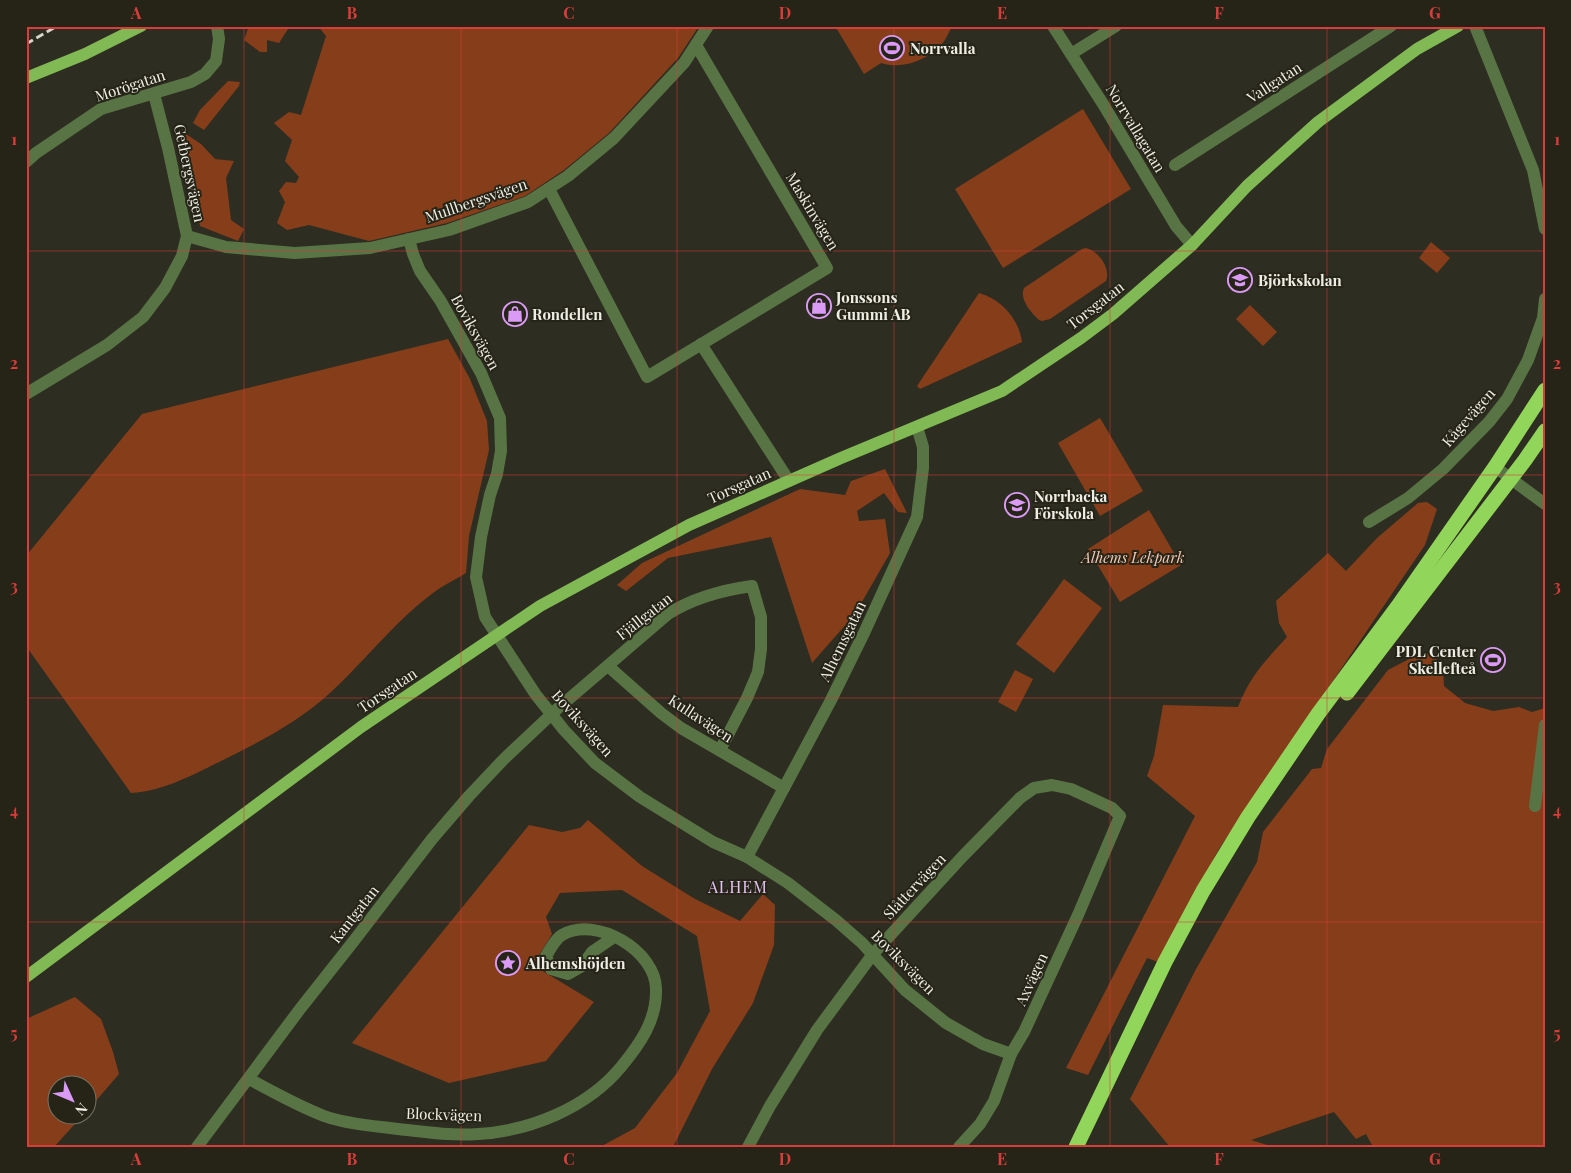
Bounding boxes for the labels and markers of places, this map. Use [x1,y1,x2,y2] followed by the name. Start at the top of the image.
[879,35,905,61] sports icon: Norrvalla
[910,38,976,58] place label: Norrvalla
[1227,267,1253,293] school or university icon: Björkskolan
[1258,270,1342,290] place label: Björkskolan
[835,287,911,324] place label: Jonssons Gummi AB
[806,293,832,319] shop icon: Jonssons Gummi AB
[502,301,528,327] shop icon: Rondellen
[532,304,603,324] place label: Rondellen
[1034,486,1107,523] place label: Norrbacka Förskola
[1004,492,1030,518] school or university icon: Norrbacka Förskola
[1396,641,1476,678] place label: PDL Center Skellefteå
[1480,647,1506,673] sports icon: PDL Center Skellefteå
[495,950,521,976] place icon: Alhemshöjden
[525,953,626,973] place label: Alhemshöjden

